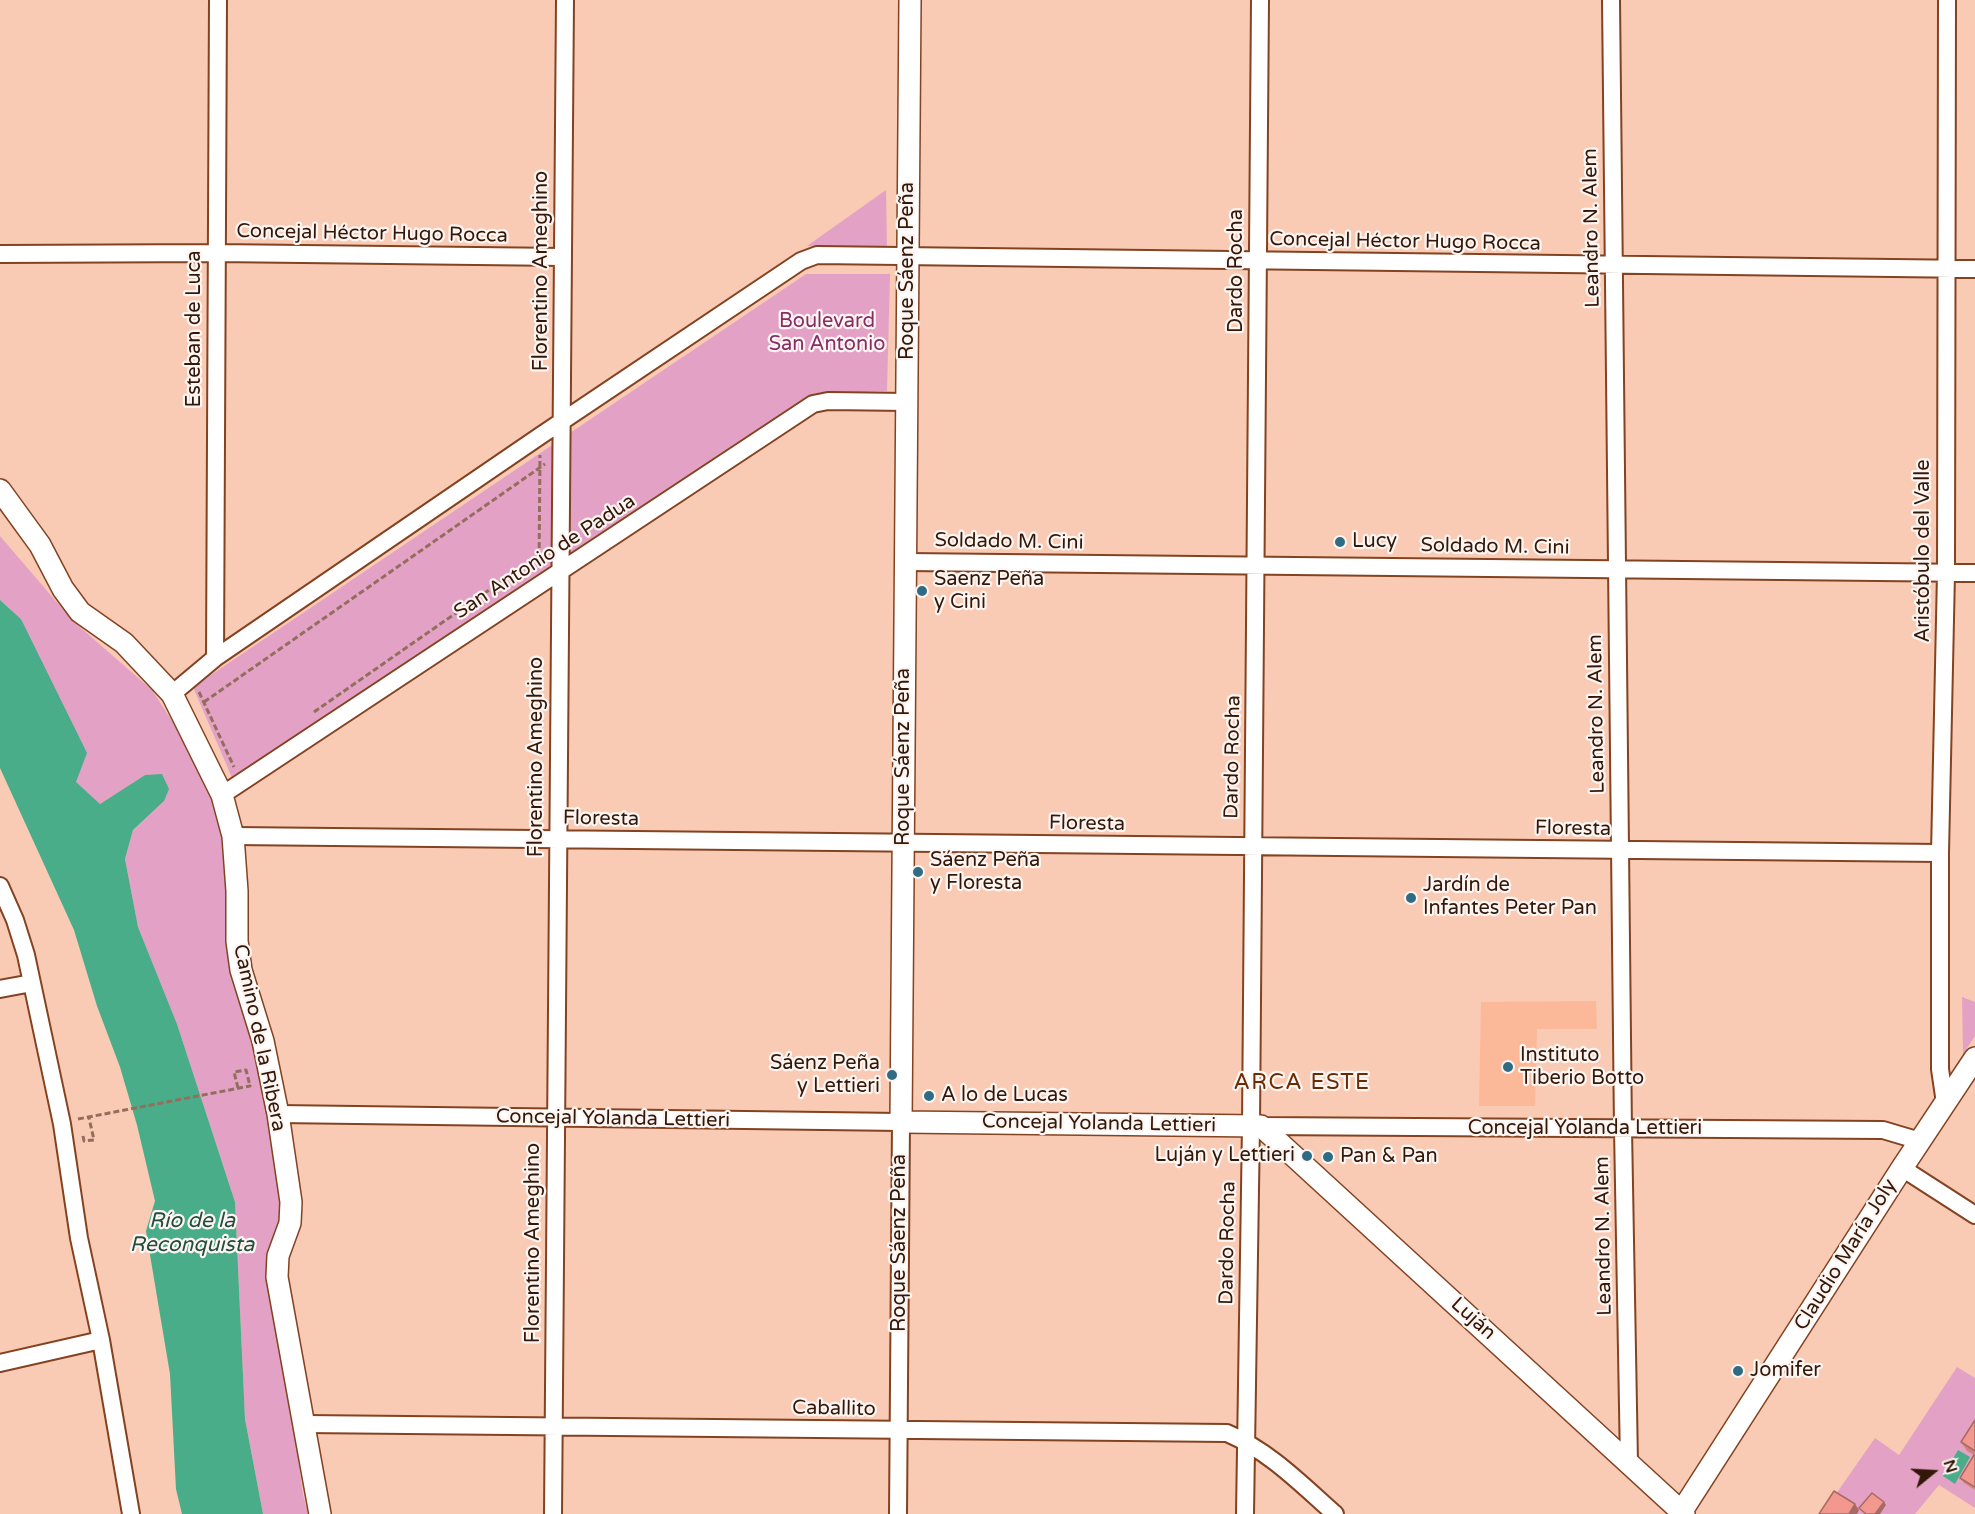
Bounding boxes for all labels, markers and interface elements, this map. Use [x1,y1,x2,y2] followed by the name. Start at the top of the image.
[1579,148,1605,308] street label: Leandro N. Alem
[530,171,554,371] street label: Florentino Ameghino
[896,182,920,360] street label: Roque Sáenz Peña
[1225,209,1249,333] street label: Dardo Rocha
[236,220,508,248] street label: Concejal Héctor Hugo Rocca
[1269,228,1541,256] street label: Concejal Héctor Hugo Rocca
[183,251,207,407] street label: Esteban de Luca
[769,310,885,357] park label: Boulevard San Antonio
[1912,459,1936,643] street label: Aristóbulo del Valle
[450,489,640,625] street label: San Antonio de Padua
[934,529,1084,555] street label: Soldado M. Cini
[1352,530,1397,554] place label: Lucy
[1420,534,1570,560] street label: Soldado M. Cini
[1333,535,1347,549] marker: Lucy
[934,568,1044,615] place label: Saenz Peña y Cini
[915,584,929,598] marker: Saenz Peña y Cini
[1584,634,1610,794] street label: Leandro N. Alem
[525,657,549,857] street label: Florentino Ameghino
[892,668,916,846] street label: Roque Sáenz Peña
[1220,695,1246,819] street label: Dardo Rocha
[563,806,639,832] street label: Floresta
[1049,811,1125,837] street label: Floresta
[1535,816,1611,842] street label: Floresta
[930,849,1040,896] place label: Sáenz Peña y Floresta
[911,865,925,879] marker: Sáenz Peña y Floresta
[1423,874,1597,921] place label: Jardín de Infantes Peter Pan
[1404,891,1418,905] marker: Jardín de Infantes Peter Pan
[227,942,291,1134] street label: Camino de la Ribera
[1520,1044,1644,1091] place label: Instituto Tiberio Botto
[770,1052,880,1099] place label: Sáenz Peña y Lettieri
[1501,1060,1515,1074] marker: Instituto Tiberio Botto
[885,1068,899,1082] marker: Sáenz Peña y Lettieri
[1233,1070,1371,1096] district label: ARCA ESTE
[941,1084,1068,1108] place label: A lo de Lucas
[922,1089,936,1103] marker: A lo de Lucas
[496,1105,730,1133] street label: Concejal Yolanda Lettieri
[982,1110,1216,1138] street label: Concejal Yolanda Lettieri
[1468,1117,1702,1141] street label: Concejal Yolanda Lettieri
[522,1143,546,1343] street label: Florentino Ameghino
[1155,1144,1295,1168] place label: Luján y Lettieri
[1340,1145,1438,1169] place label: Pan & Pan
[1300,1149,1314,1163] marker: Luján y Lettieri
[1321,1150,1335,1164] marker: Pan & Pan
[888,1154,912,1332] street label: Roque Sáenz Peña
[1591,1156,1617,1316] street label: Leandro N. Alem
[1790,1175,1902,1335] street label: Claudio María Joly
[1215,1181,1241,1305] street label: Dardo Rocha
[130,1208,254,1258] water label: Río de la Reconquista
[1446,1293,1500,1345] street label: Luján
[1750,1359,1821,1383] place label: Jomifer
[1731,1364,1745,1378] marker: Jomifer
[792,1396,876,1422] street label: Caballito
[1903,1442,1963,1502] north arrow
[1939,1457,1962,1476] text: N

